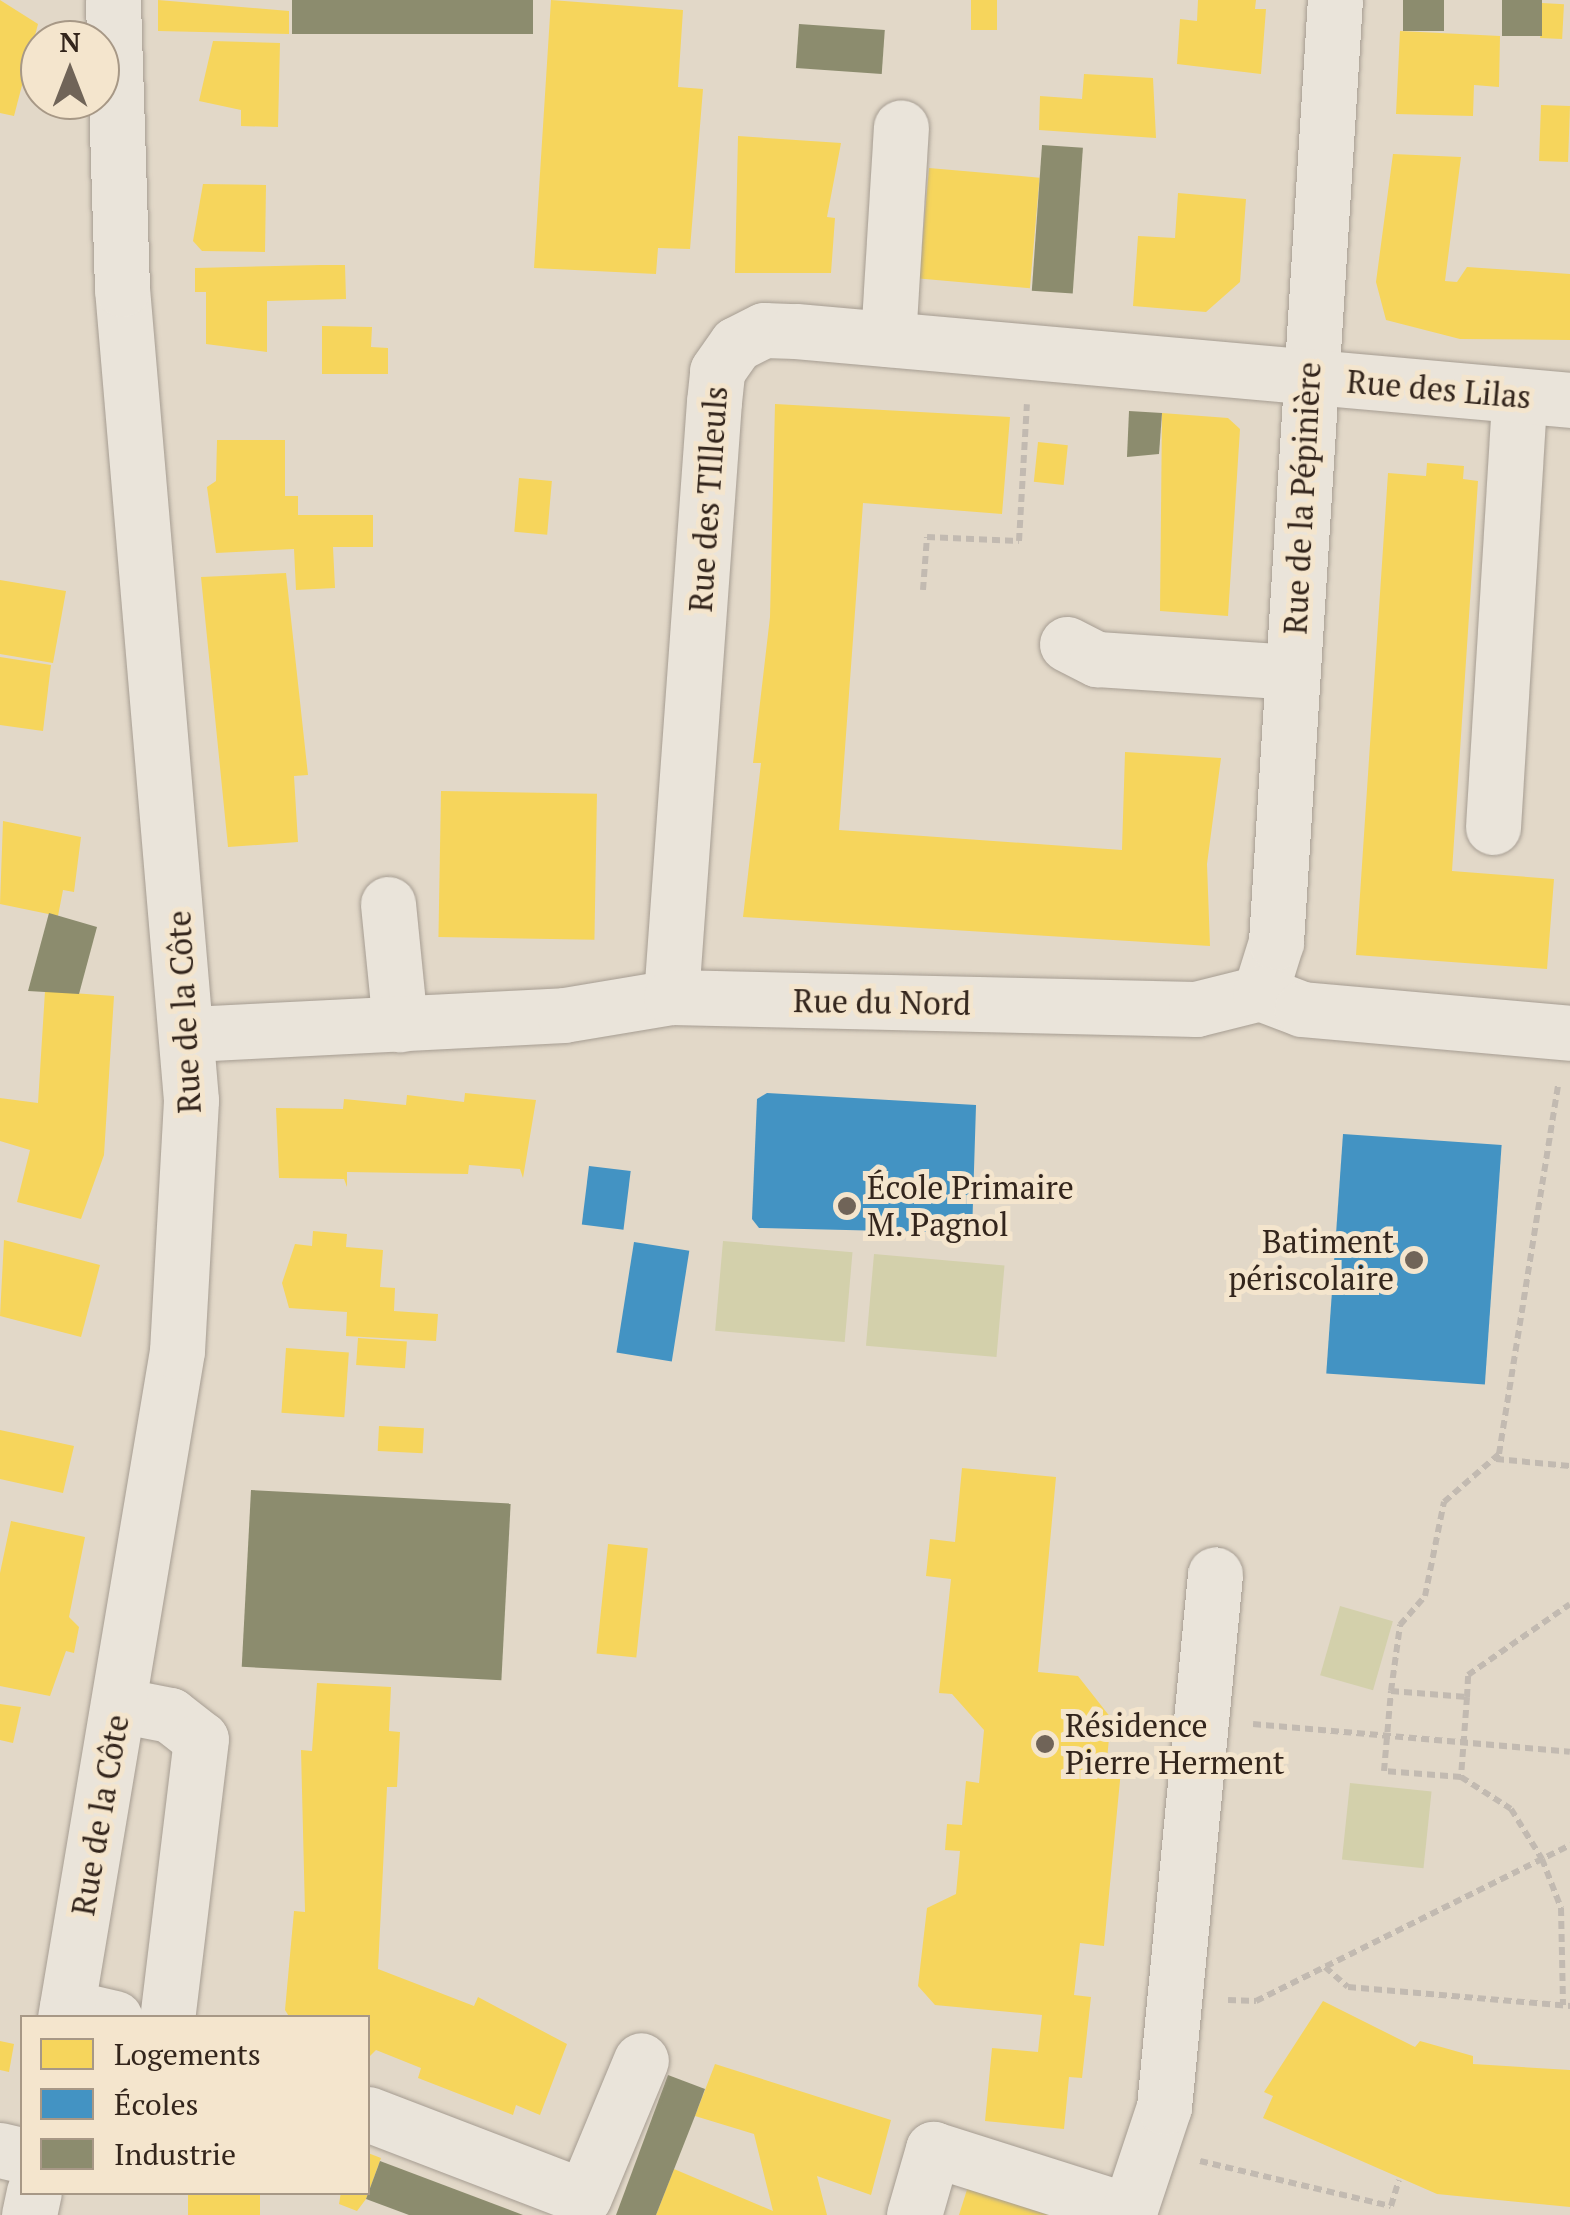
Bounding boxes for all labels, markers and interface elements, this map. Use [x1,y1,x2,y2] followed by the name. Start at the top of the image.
[20,20,120,120] north arrow
[59,23,81,60] text: N
[1276,361,1328,635] street label: Rue de la Pépinière
[1345,362,1533,416] street label: Rue des Lilas
[681,385,735,613] street label: Rue des TIlleuls
[160,910,208,1114] street label: Rue de la Côte
[793,981,971,1023] street label: Rue du Nord
[867,1169,1074,1244] place label: École Primaire M. Pagnol
[836,1195,858,1217] marker: École Primaire M. Pagnol
[1228,1223,1394,1298] place label: Batiment périscolaire
[1403,1249,1425,1271] marker: Batiment périscolaire
[1065,1707,1285,1782] place label: Résidence Pierre Herment
[63,1712,137,1918] street label: Rue de la Côte
[1034,1733,1056,1755] marker: Résidence Pierre Herment
[20,2015,370,2195] legend
[114,2034,261,2074] text: Logements
[114,2084,199,2124] text: Écoles
[114,2134,236,2174] text: Industrie

